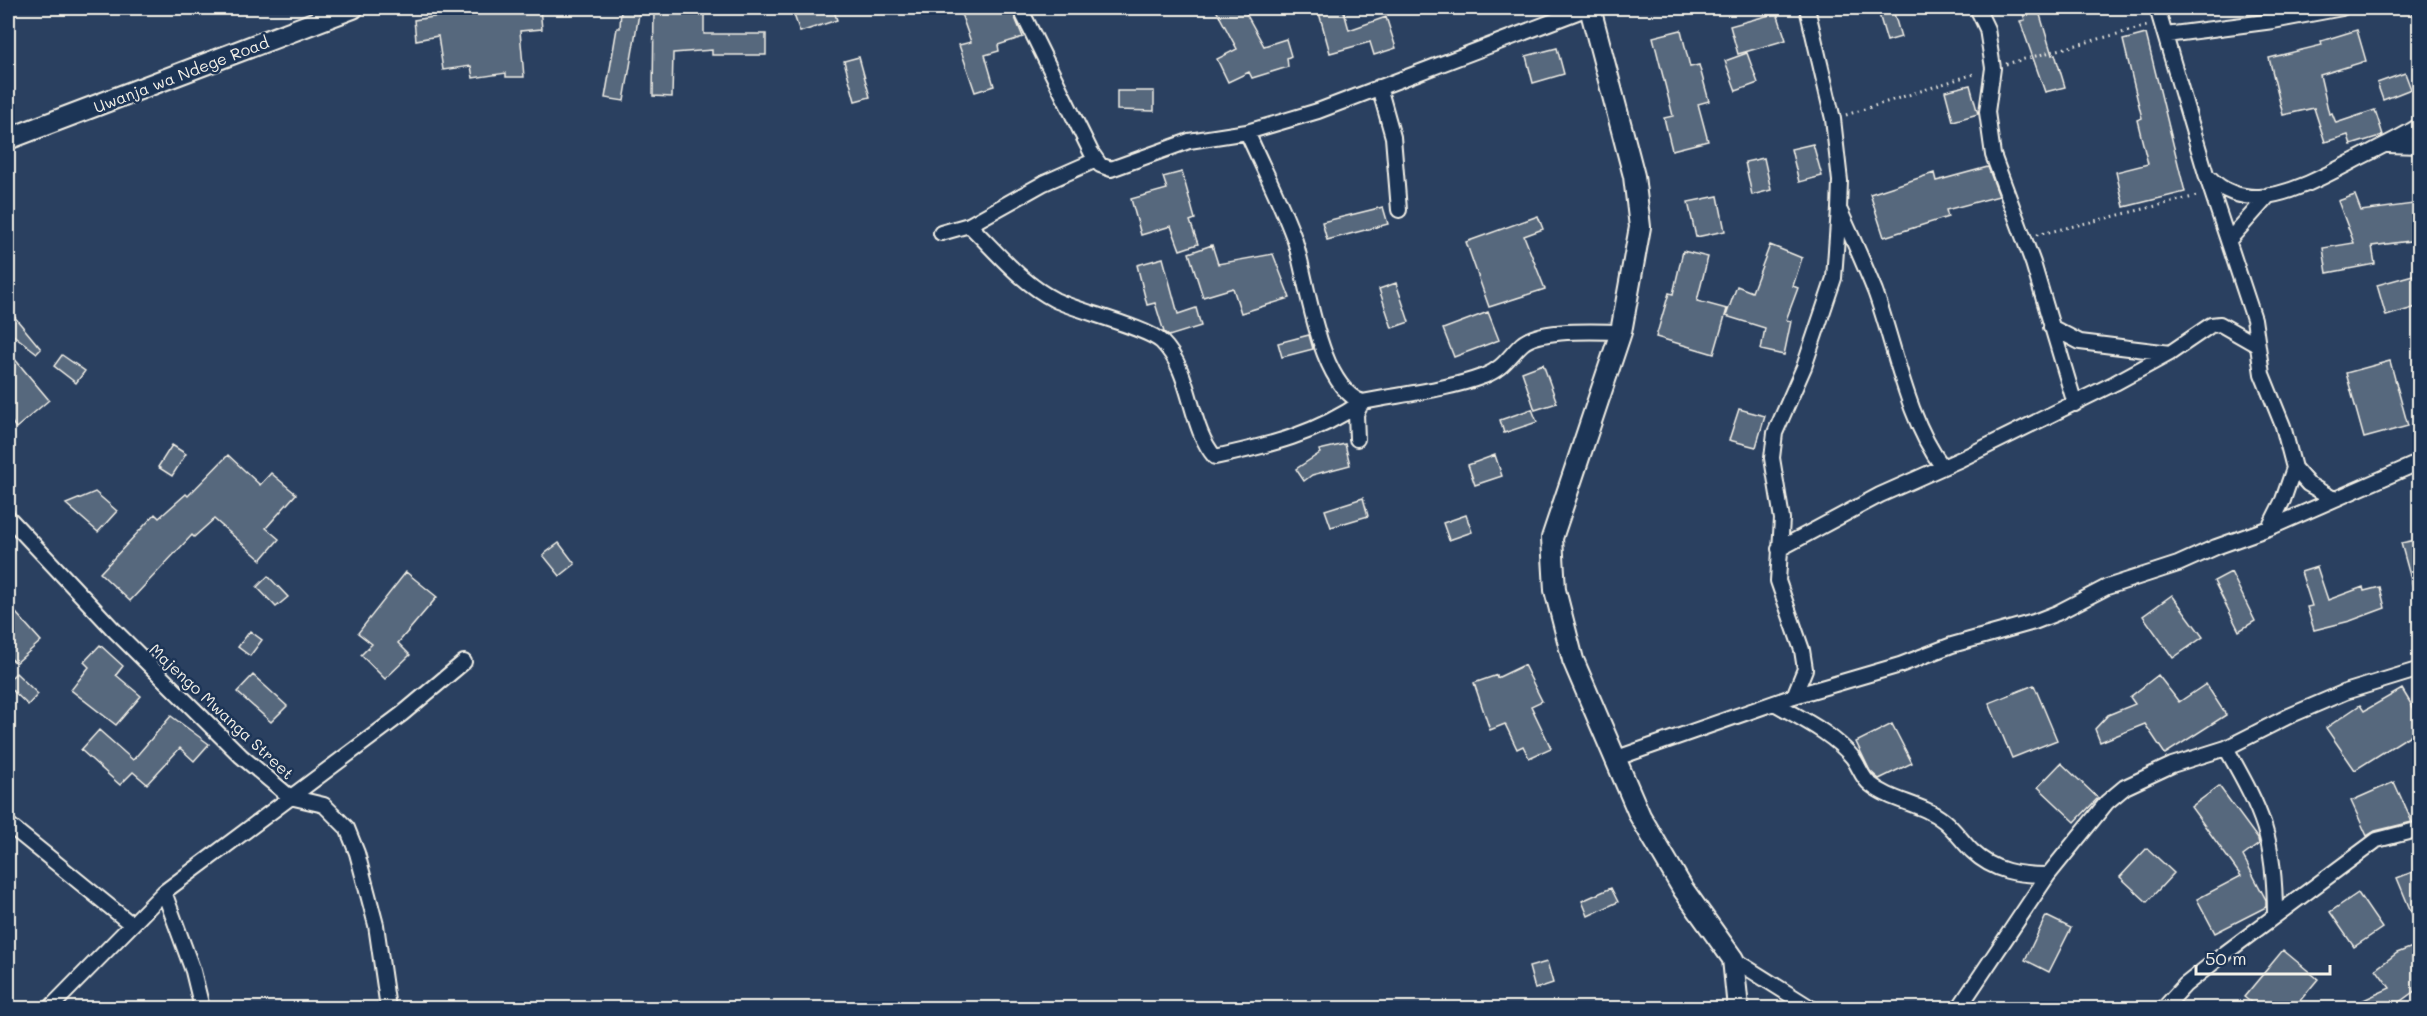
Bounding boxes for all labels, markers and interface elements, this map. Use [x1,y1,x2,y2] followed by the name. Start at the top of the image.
[90,31,272,117] street label: Uwanja wa Ndege Road
[145,639,299,783] street label: Majengo Mwanga Street
[2196,938,2330,976] scale bar
[2205,946,2247,970] text: 50 m

